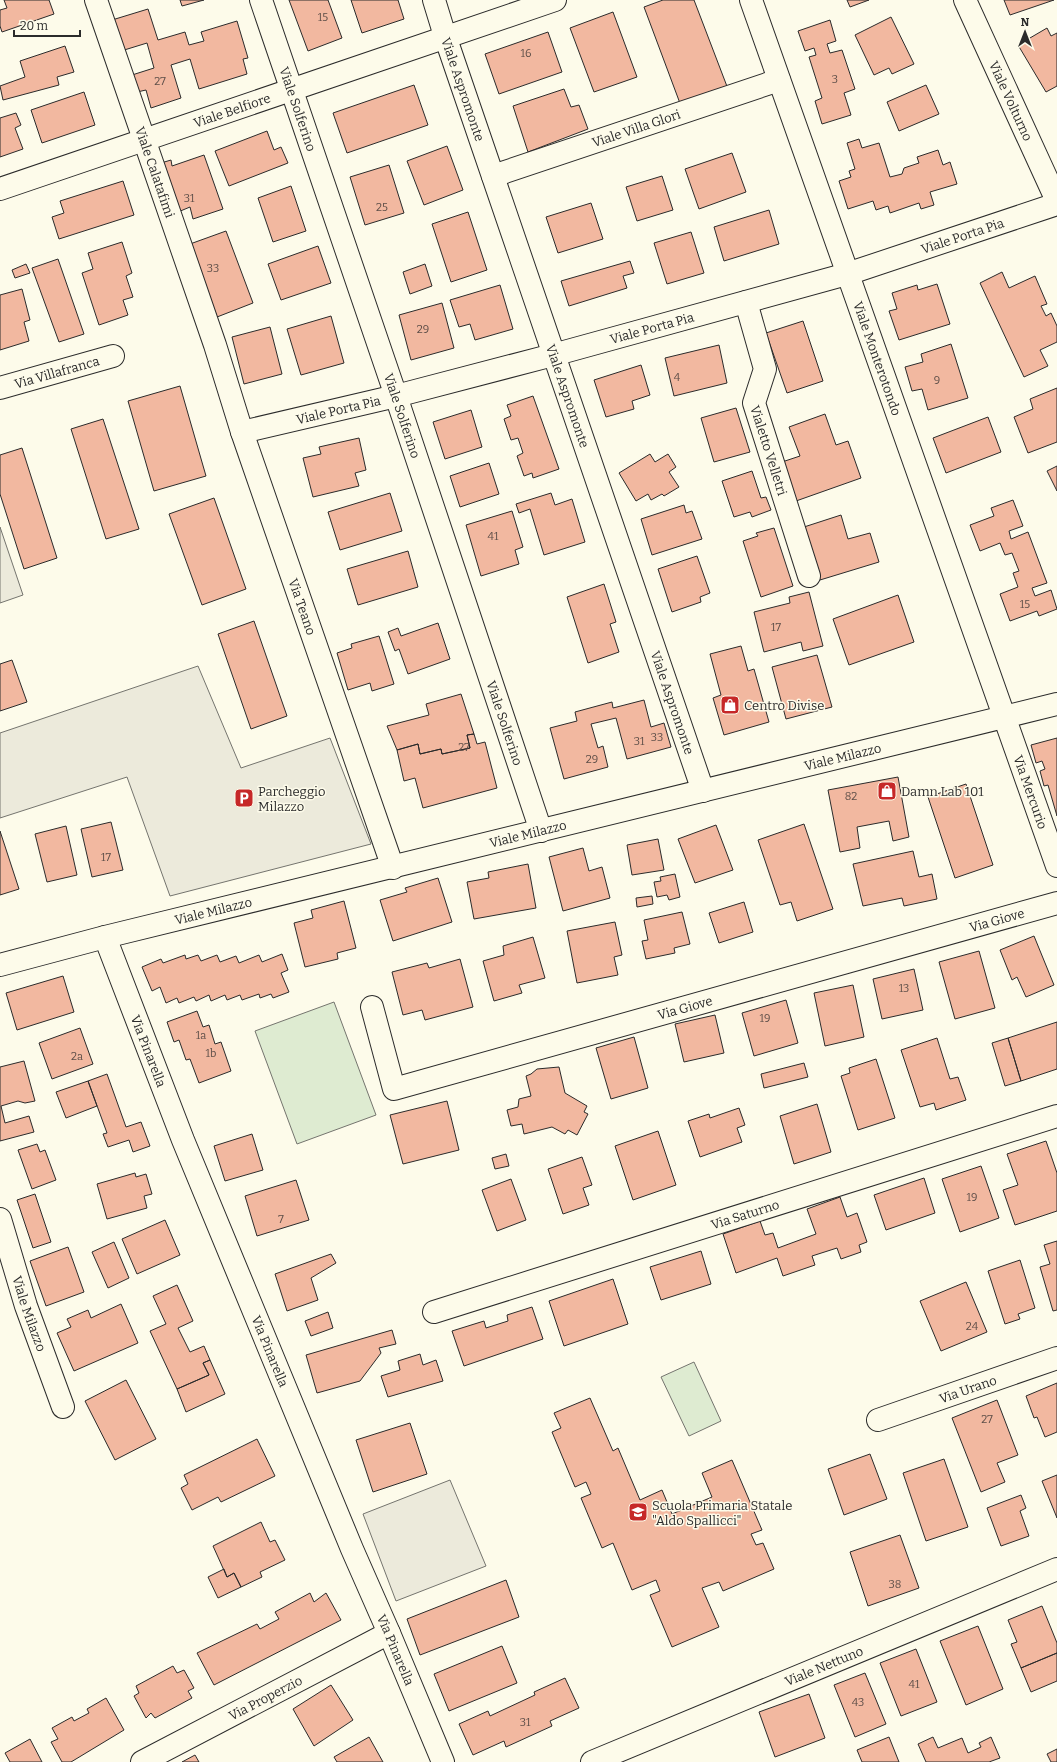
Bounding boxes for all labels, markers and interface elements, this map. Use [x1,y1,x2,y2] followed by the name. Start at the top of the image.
[318,11,328,24] house number: 15
[14,12,80,38] scale bar
[1005,12,1045,52] north arrow
[1021,16,1030,29] text: N
[20,19,49,33] text: 20 m
[438,36,487,143] street label: Viale Aspromonte
[521,47,531,60] house number: 16
[986,59,1035,143] street label: Viale Volturno
[276,65,319,153] street label: Viale Solferino
[832,73,838,86] house number: 3
[154,75,166,88] house number: 27
[192,90,273,131] street label: Viale Belfiore
[590,107,683,150] street label: Viale Villa Glori
[132,125,178,220] street label: Viale Calatafimi
[184,192,195,205] house number: 31
[376,201,388,214] house number: 25
[919,215,1006,257] street label: Viale Porta Pia
[207,262,219,275] house number: 33
[850,299,904,417] street label: Viale Monterotondo
[608,310,696,347] street label: Viale Porta Pia
[417,323,429,336] house number: 29
[543,342,592,450] street label: Viale Aspromonte
[13,353,101,392] street label: Via Villafranca
[381,371,423,460] street label: Viale Solferino
[674,371,681,384] house number: 4
[934,374,940,387] house number: 9
[295,393,382,427] street label: Viale Porta Pia
[747,404,790,497] street label: Vialetto Velletri
[488,530,499,543] house number: 41
[285,577,319,637] street label: Via Teano
[1020,598,1030,611] house number: 15
[771,621,781,634] house number: 17
[648,649,697,756] street label: Viale Aspromonte
[483,679,526,767] street label: Viale Solferino
[719,694,741,716] shop icon: Centro Divise
[744,698,824,713] place label: Centro Divise
[651,731,663,744] house number: 33
[634,735,645,748] house number: 31
[803,740,883,774] street label: Viale Milazzo
[458,741,470,754] house number: 27
[586,753,598,766] house number: 29
[1010,753,1050,831] street label: Via Mercurio
[876,780,898,802] shop icon: Damn Lab 101
[258,784,325,814] place label: Parcheggio Milazzo
[901,784,984,799] place label: Damn Lab 101
[233,787,255,809] parking icon: Parcheggio Milazzo
[845,790,857,803] house number: 82
[488,817,568,851] street label: Viale Milazzo
[101,851,111,864] house number: 17
[173,894,253,928] street label: Viale Milazzo
[968,906,1026,935] street label: Via Giove
[899,982,909,995] house number: 13
[656,993,714,1023] street label: Via Giove
[760,1012,770,1025] house number: 19
[128,1013,169,1089] street label: Via Pinarella
[196,1029,206,1042] house number: 1a
[206,1047,216,1060] house number: 1b
[71,1050,83,1063] house number: 2a
[967,1191,977,1204] house number: 19
[709,1197,781,1232] street label: Via Saturno
[278,1213,284,1226] house number: 7
[9,1274,49,1354] street label: Viale Milazzo
[248,1314,291,1389] street label: Via Pinarella
[966,1320,979,1333] house number: 24
[937,1373,999,1406] street label: Via Urano
[981,1413,993,1426] house number: 27
[652,1498,792,1528] place label: Scuola Primaria Statale "Aldo Spallicci"
[627,1501,649,1523] school or university icon: Scuola Primaria Statale "Aldo Spallicci"
[889,1578,901,1591] house number: 38
[374,1612,417,1688] street label: Via Pinarella
[783,1643,865,1689] street label: Viale Nettuno
[226,1673,305,1723] street label: Via Properzio
[909,1678,920,1691] house number: 41
[852,1696,864,1709] house number: 43
[520,1716,531,1729] house number: 31

